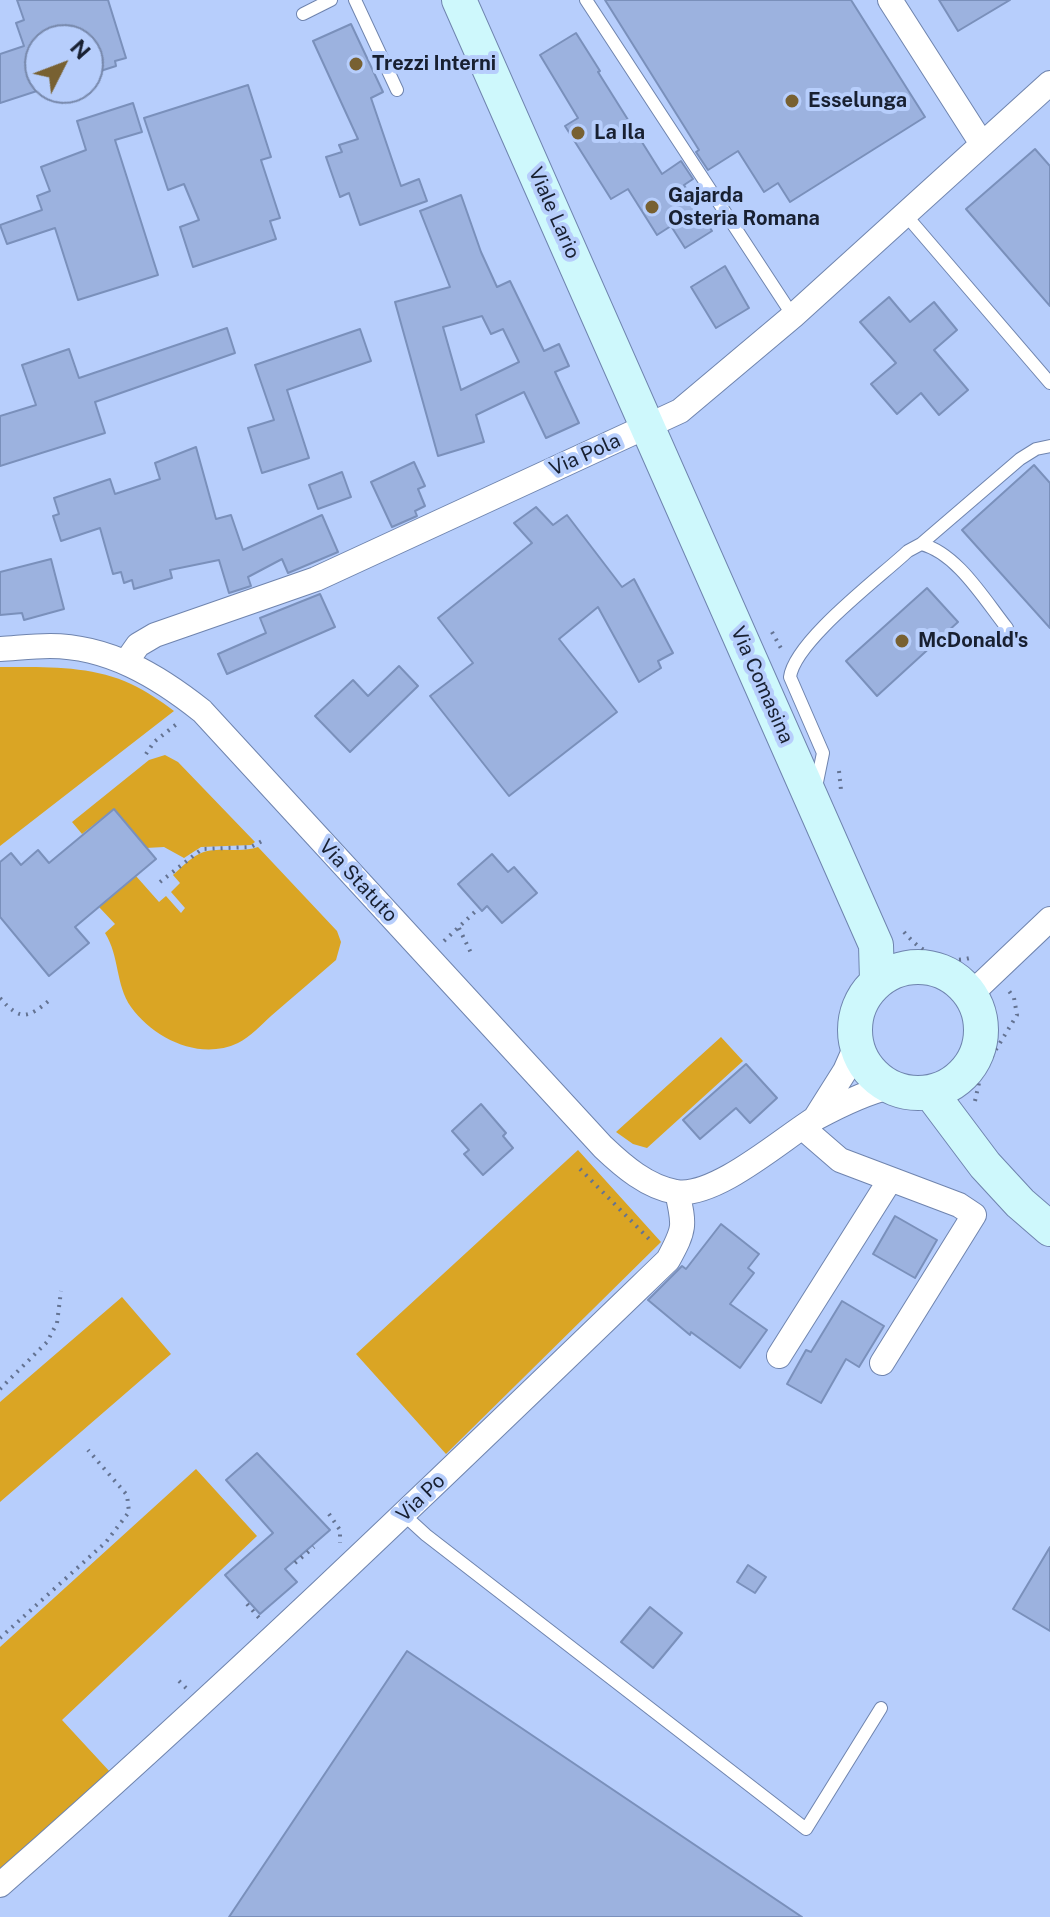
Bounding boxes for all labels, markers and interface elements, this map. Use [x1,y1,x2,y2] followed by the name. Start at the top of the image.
[24,24,104,104] north arrow
[65,34,96,64] text: N
[372,52,496,76] place label: Trezzi Interni
[347,55,365,73] marker: Trezzi Interni
[808,89,907,113] place label: Esselunga
[783,92,801,110] marker: Esselunga
[594,121,645,145] place label: La Ila
[569,124,587,142] marker: La Ila
[523,164,585,262] street label: Viale Lario
[668,184,820,231] place label: Gajarda Osteria Romana
[643,198,661,216] marker: Gajarda Osteria Romana
[546,429,624,481] street label: Via Pola
[726,623,798,747] street label: Via Comasina
[918,629,1028,653] place label: McDonald's
[893,632,911,650] marker: McDonald's
[314,835,402,927] street label: Via Statuto
[392,1469,450,1527] street label: Via Po

